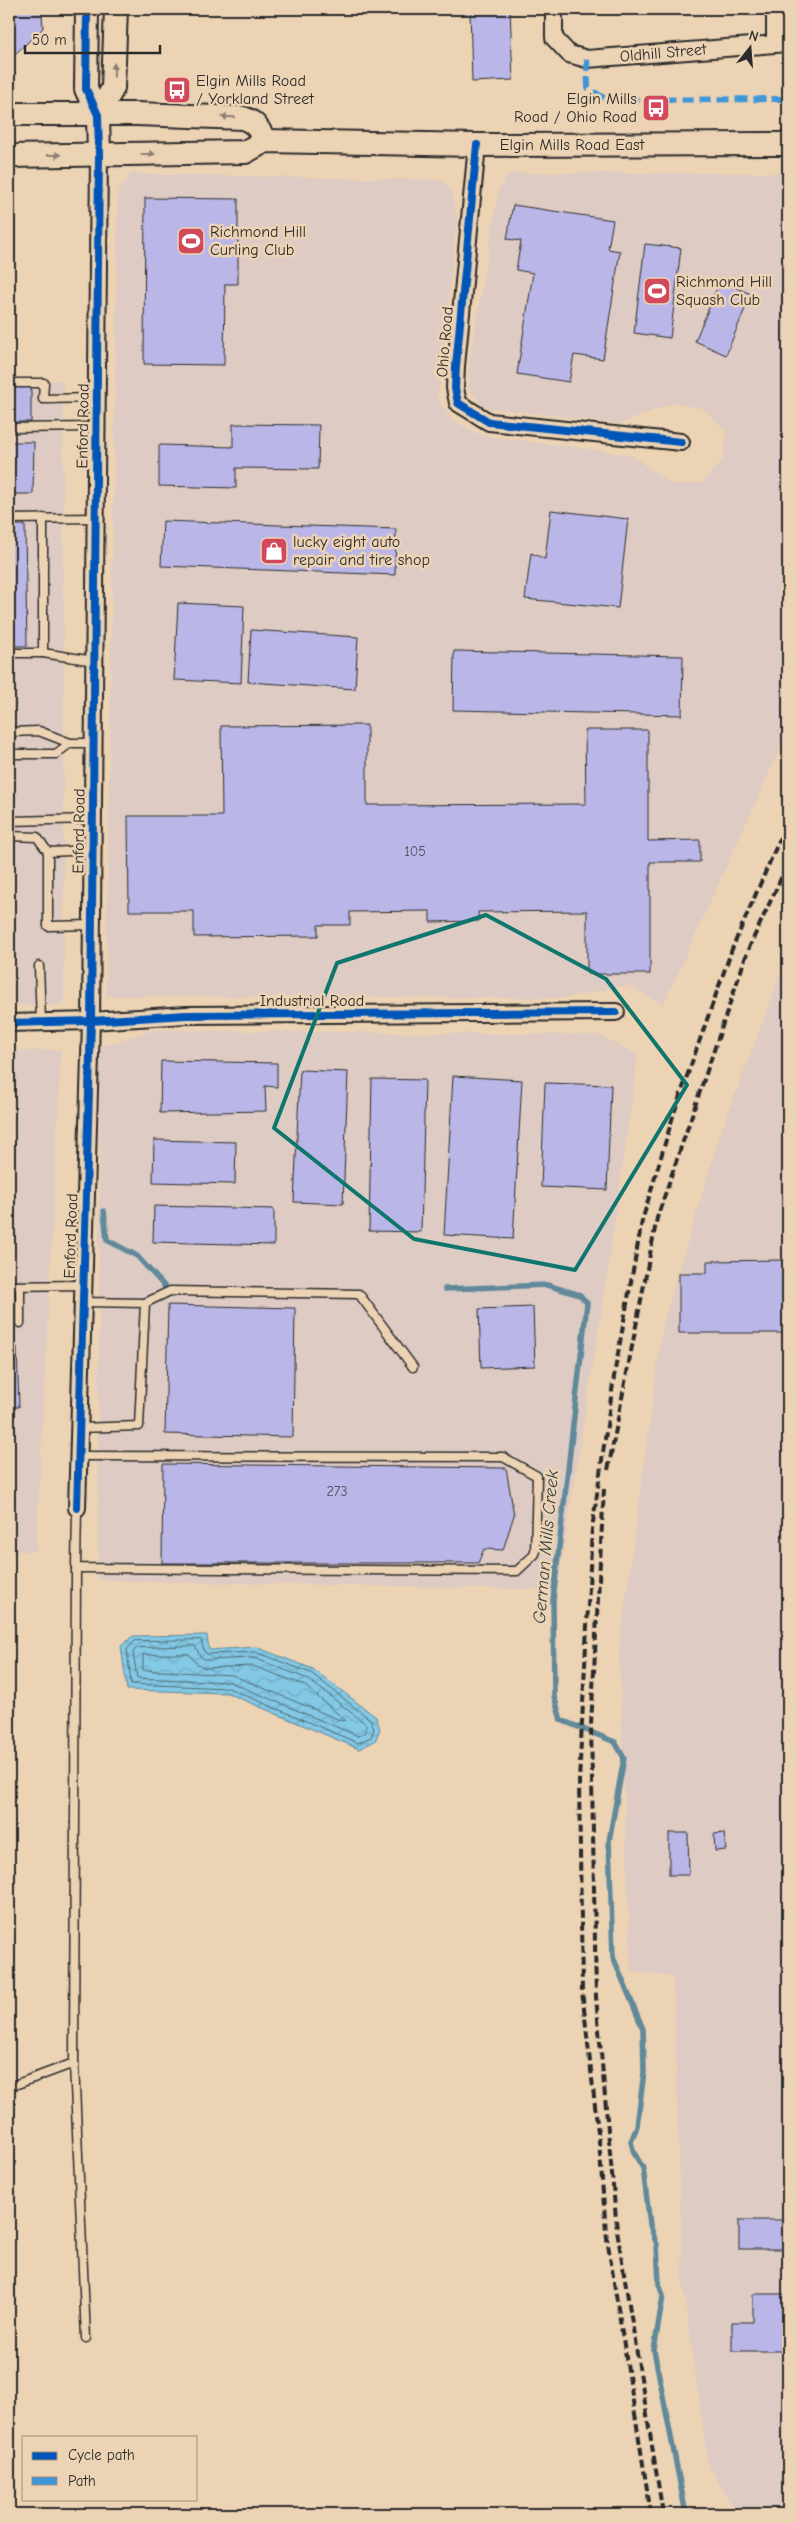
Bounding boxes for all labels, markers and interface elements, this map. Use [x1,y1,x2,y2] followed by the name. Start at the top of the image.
[25,22,160,54] scale bar
[724,22,774,72] north arrow
[747,27,761,46] text: N
[32,31,67,49] text: 50 m
[619,40,707,66] street label: Oldhill Street
[110,62,118,78] one-way arrow
[196,72,314,108] place label: Elgin Mills Road / Yorkland Street
[162,75,192,105] bus stop icon: Elgin Mills Road / Yorkland Street
[514,90,637,126] place label: Elgin Mills Road / Ohio Road
[641,93,671,123] bus stop icon: Elgin Mills Road / Ohio Road
[220,113,236,121] one-way arrow
[500,136,645,154] street label: Elgin Mills Road East
[140,150,156,158] one-way arrow
[46,151,62,159] one-way arrow
[210,223,306,259] place label: Richmond Hill Curling Club
[176,226,206,256] sports icon: Richmond Hill Curling Club
[676,273,772,309] place label: Richmond Hill Squash Club
[642,276,672,306] sports icon: Richmond Hill Squash Club
[433,306,457,378] street label: Ohio Road
[73,383,93,469] street label: Enford Road
[293,533,430,569] place label: lucky eight auto repair and tire shop
[259,536,289,566] shop icon: lucky eight auto repair and tire shop
[69,788,89,874] street label: Enford Road
[404,843,426,860] house number: 105
[260,992,364,1010] street label: Industrial Road
[61,1193,81,1279] street label: Enford Road
[529,1469,563,1625] water label: German Mills Creek
[327,1483,348,1500] house number: 273
[22,2436,198,2500] legend
[68,2446,135,2464] text: Cycle path
[68,2472,96,2490] text: Path

